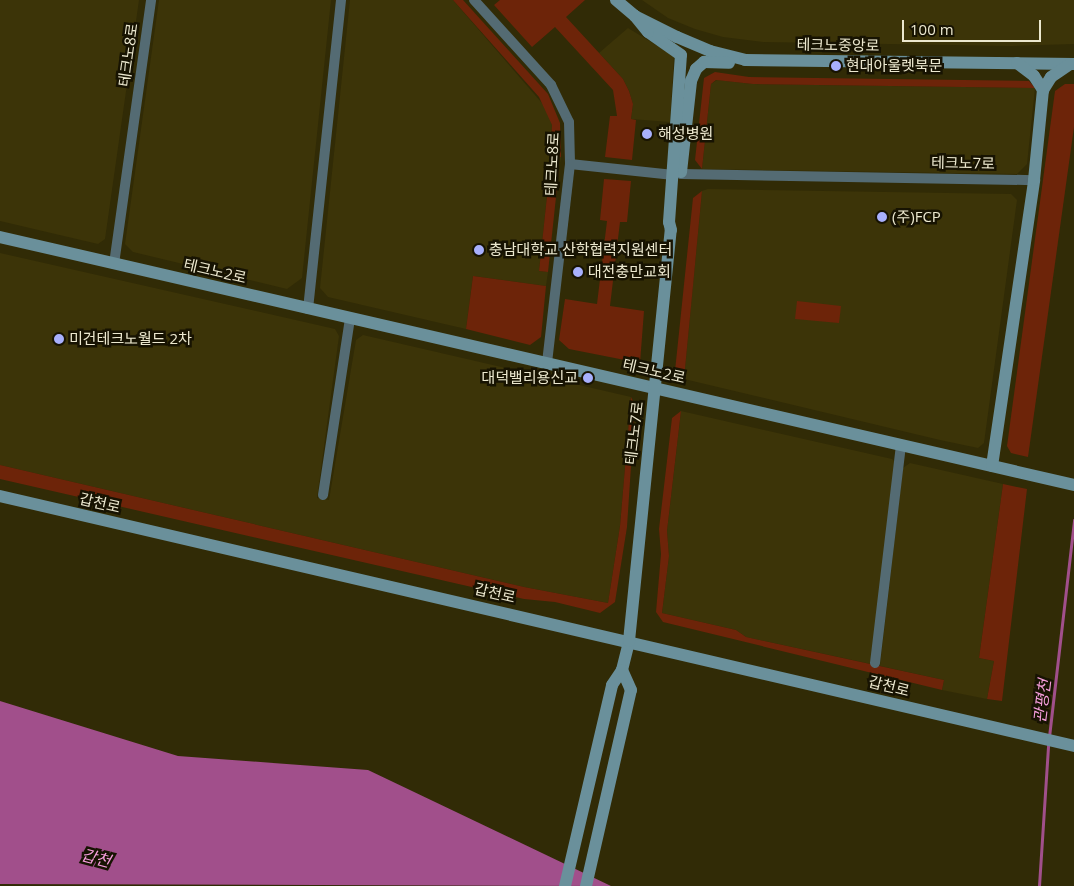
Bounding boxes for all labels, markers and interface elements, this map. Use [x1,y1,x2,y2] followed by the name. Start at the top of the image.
[904,10,1043,42] scale bar
[910,19,954,39] text: 100 m
[115,22,141,88] street label: 테크노8로
[796,35,880,55] street label: 테크노중앙로
[846,57,943,75] place label: 현대아울렛북문
[830,60,842,72] marker: 현대아울렛북문
[658,125,713,143] place label: 해성병원
[640,127,654,141] marker: 해성병원
[541,132,563,196] street label: 테크노8로
[931,153,995,173] street label: 테크노7로
[892,208,941,226] place label: (주)FCP
[876,211,888,223] marker: (주)FCP
[489,241,672,259] place label: 충남대학교 산학협력지원센터
[473,244,485,256] marker: 충남대학교 산학협력지원센터
[182,255,248,287] street label: 테크노2로
[588,263,671,281] place label: 대전충만교회
[572,266,584,278] marker: 대전충만교회
[69,330,192,348] place label: 미건테크노월드 2차
[53,333,65,345] marker: 미건테크노월드 2차
[621,355,687,387] street label: 테크노2로
[481,369,578,387] place label: 대덕밸리용신교
[582,372,594,384] marker: 대덕밸리용신교
[621,400,647,466] street label: 테크노7로
[78,490,122,516] street label: 갑천로
[473,580,517,606] street label: 갑천로
[867,672,911,700] street label: 갑천로
[1030,678,1054,724] water label: 관평천
[79,845,113,871] water label: 갑천

